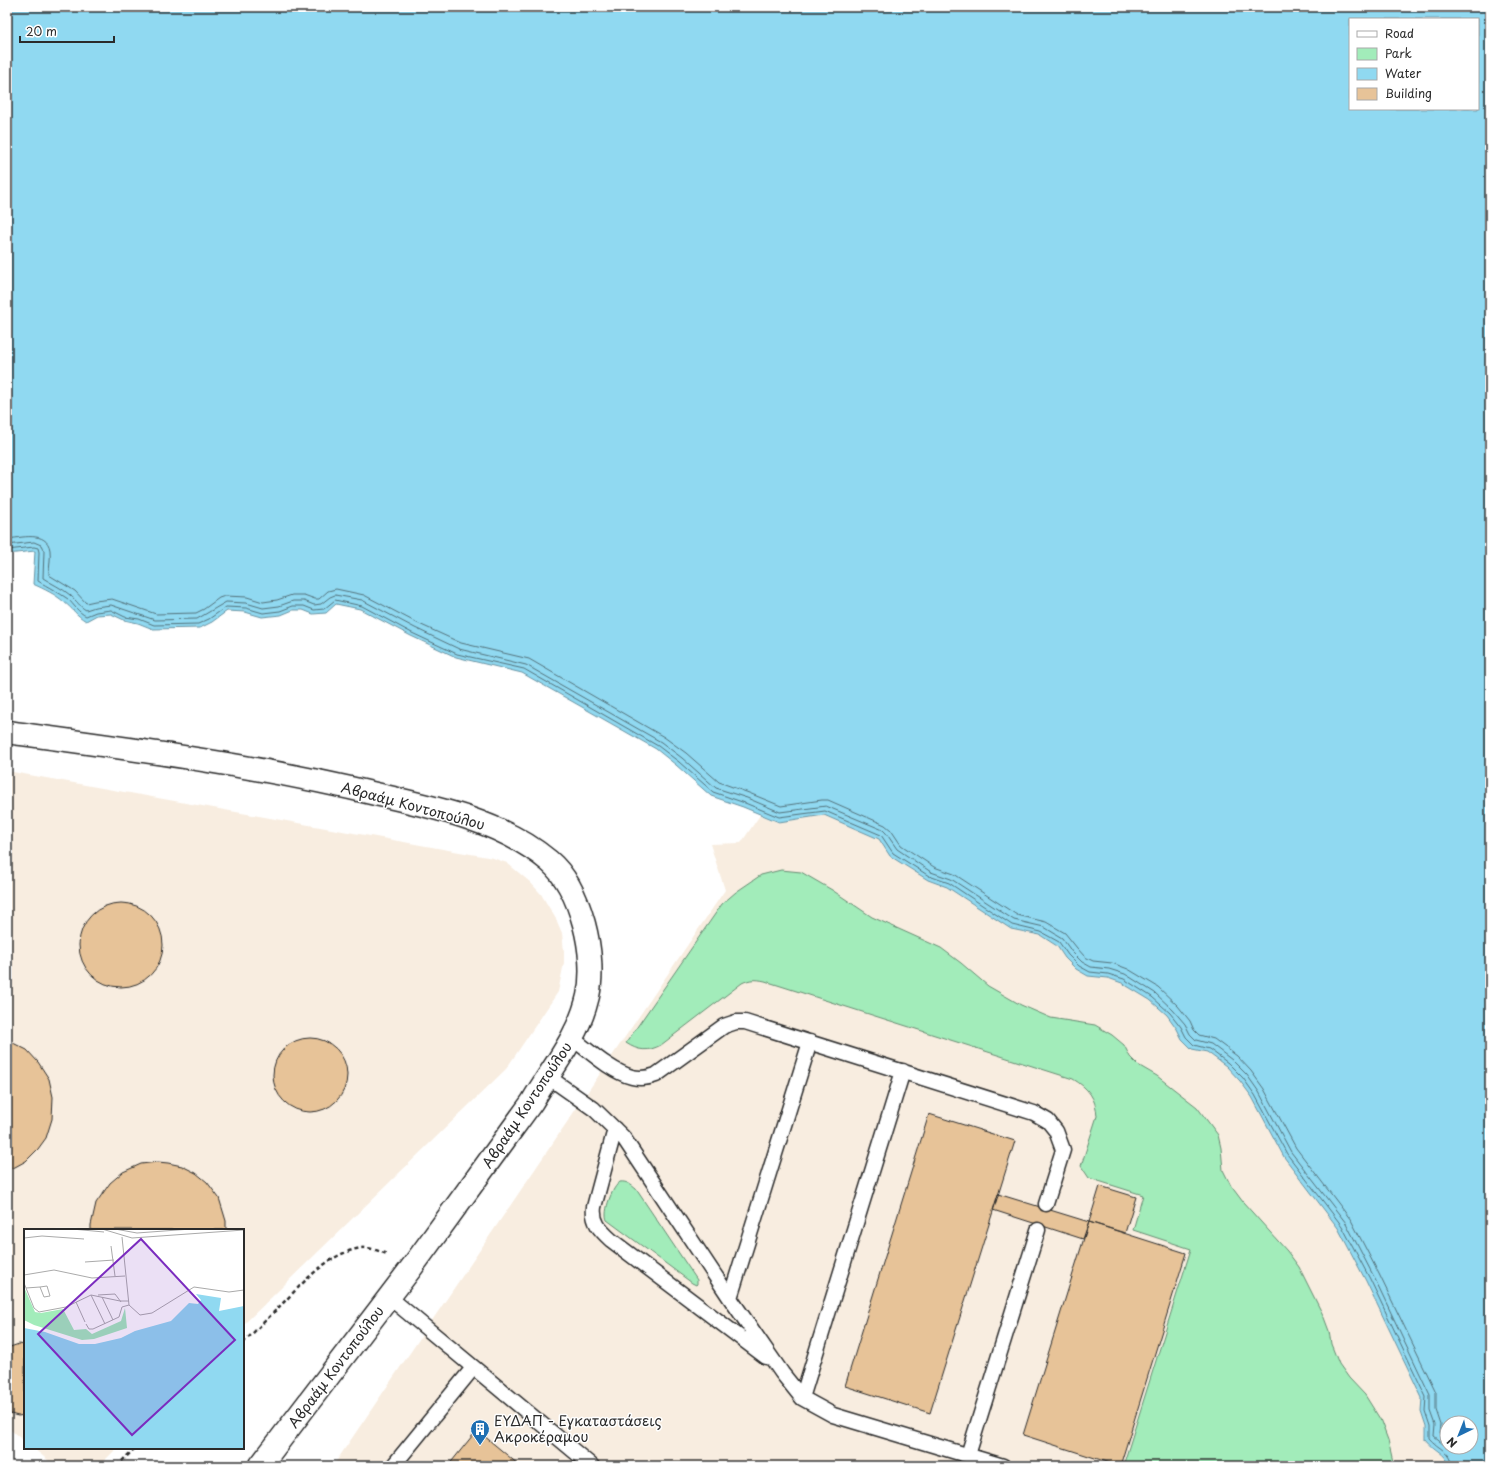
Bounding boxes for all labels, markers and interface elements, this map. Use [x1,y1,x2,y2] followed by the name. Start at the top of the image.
[20,18,114,44] scale bar
[1349,18,1479,110] legend
[26,22,57,40] text: 20 m
[1385,24,1414,42] text: Road
[1385,44,1412,62] text: Park
[1385,64,1422,82] text: Water
[1385,84,1432,102] text: Building
[339,776,487,835] street label: Αβραάμ Κοντοπούλου
[476,1037,577,1172] street label: Αβραάμ Κοντοπούλου
[24,1229,244,1449] inset map
[283,1301,389,1432] street label: Αβραάμ Κοντοπούλου
[494,1410,662,1447] place label: ΕΥΔΑΠ - Εγκαταστάσεις Ακροκέραμου
[1439,1415,1479,1455] north arrow
[469,1418,491,1446] building icon: ΕΥΔΑΠ - Εγκαταστάσεις Ακροκέραμου
[1443,1433,1461,1452] text: N

